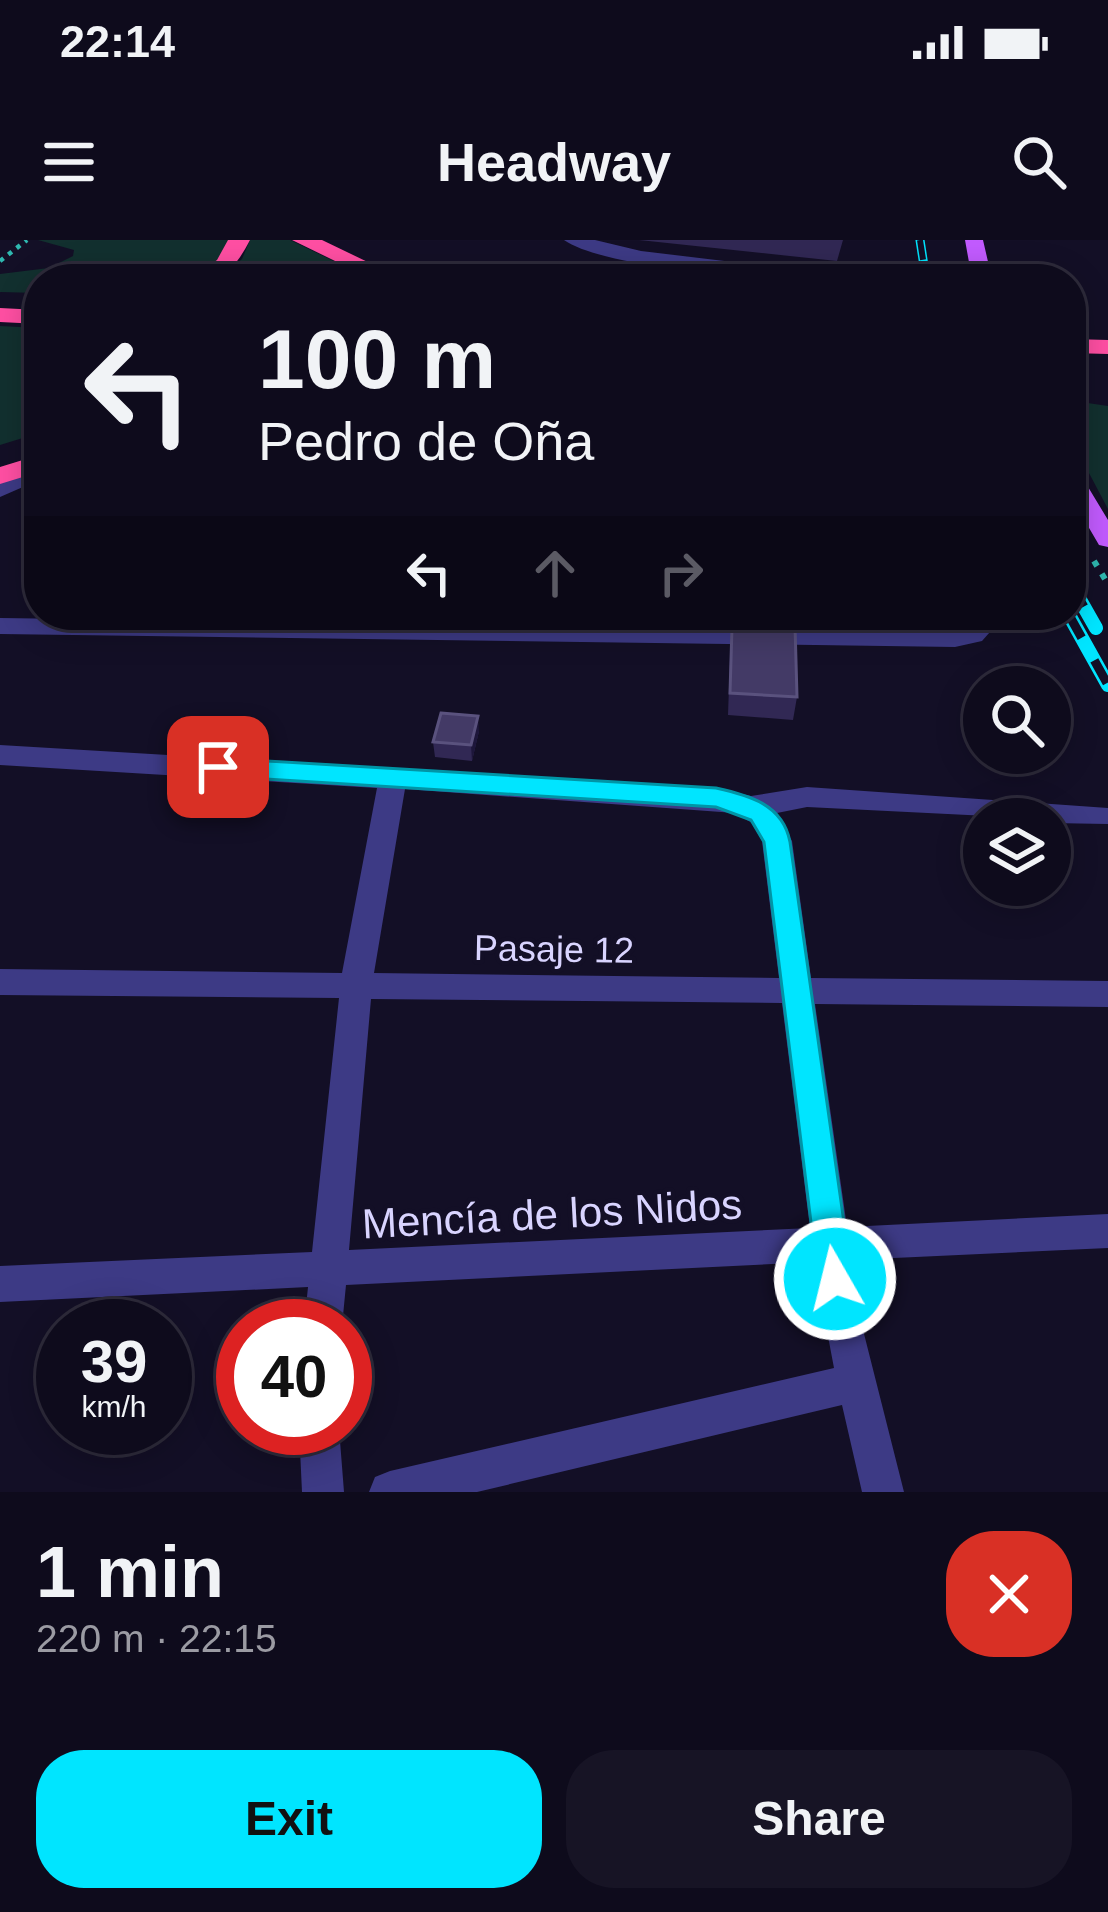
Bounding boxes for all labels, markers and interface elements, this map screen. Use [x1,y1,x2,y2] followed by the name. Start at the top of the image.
[60,16,175,67] text: 22:14
[36,129,102,195] icon: menu
[1006,129,1072,195] icon: search
[437,132,671,192] text: Headway
[60,312,216,468] icon: left
[258,312,496,406] text: 100 m
[258,411,594,471] text: Pedro de Oña
[396,540,462,606] icon: left
[522,540,588,606] icon: ahead
[648,540,714,606] icon: right
[963,666,1071,906] map controls
[963,666,1071,774] button: search
[167,716,269,818] pin
[185,734,251,800] icon: arrive
[963,798,1071,906] button: layers
[474,927,634,971] street label: Pasaje 12
[361,1181,743,1247] street label: Mencía de los Nidos
[772,1216,898,1342] position arrow
[216,1299,372,1455] speed limit sign: 40
[81,1328,147,1395] text: 39
[81,1390,147,1423] text: km/h
[946,1531,1072,1657] button: close
[36,1532,224,1612] text: 1 min
[36,1617,277,1660] text: 220 m · 22:15
[36,1750,542,1888] button: Exit
[566,1750,1072,1888] button: Share

